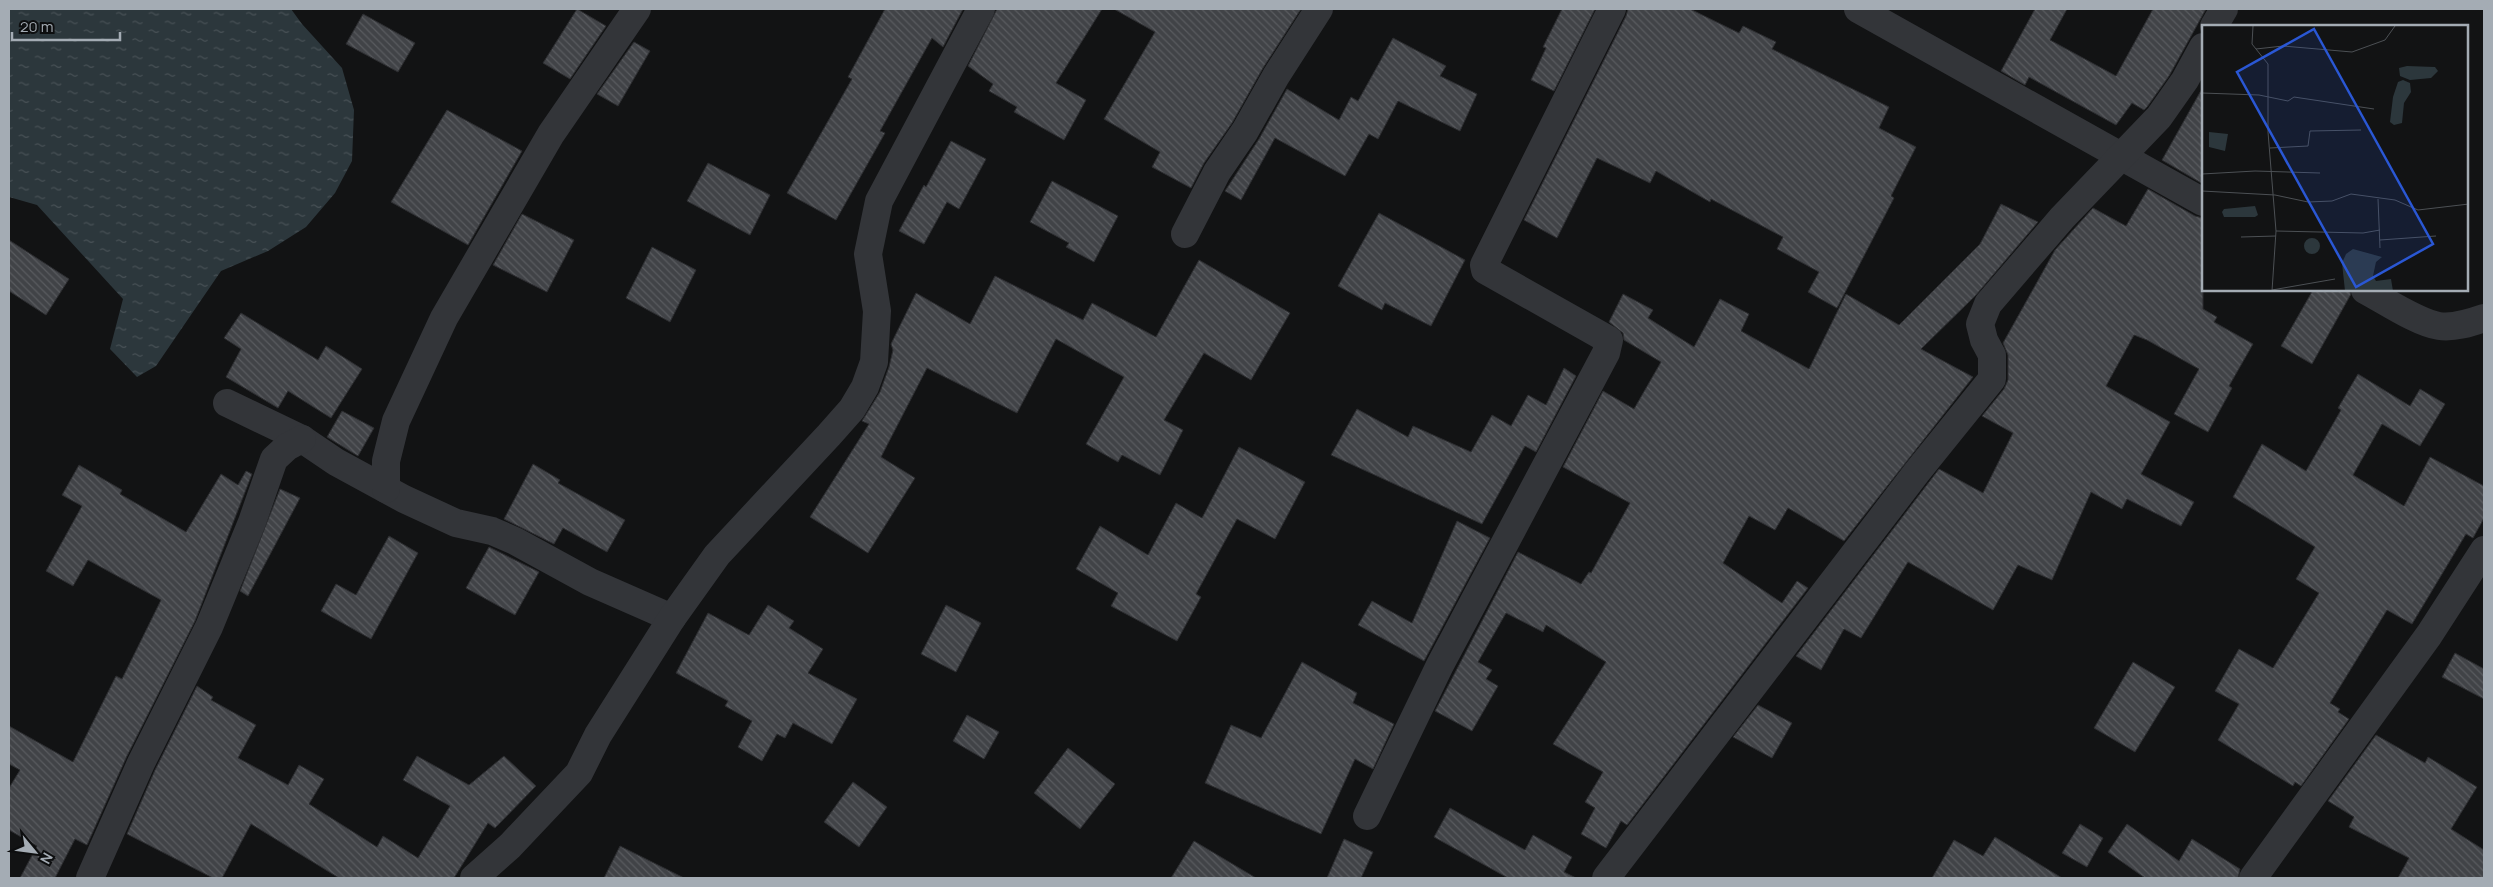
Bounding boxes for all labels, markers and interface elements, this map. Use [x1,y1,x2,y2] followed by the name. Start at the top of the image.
[12,10,120,42] scale bar
[20,16,53,37] text: 20 m
[2202,25,2468,291] inset map
[10,827,60,877] north arrow
[36,850,58,868] text: N

